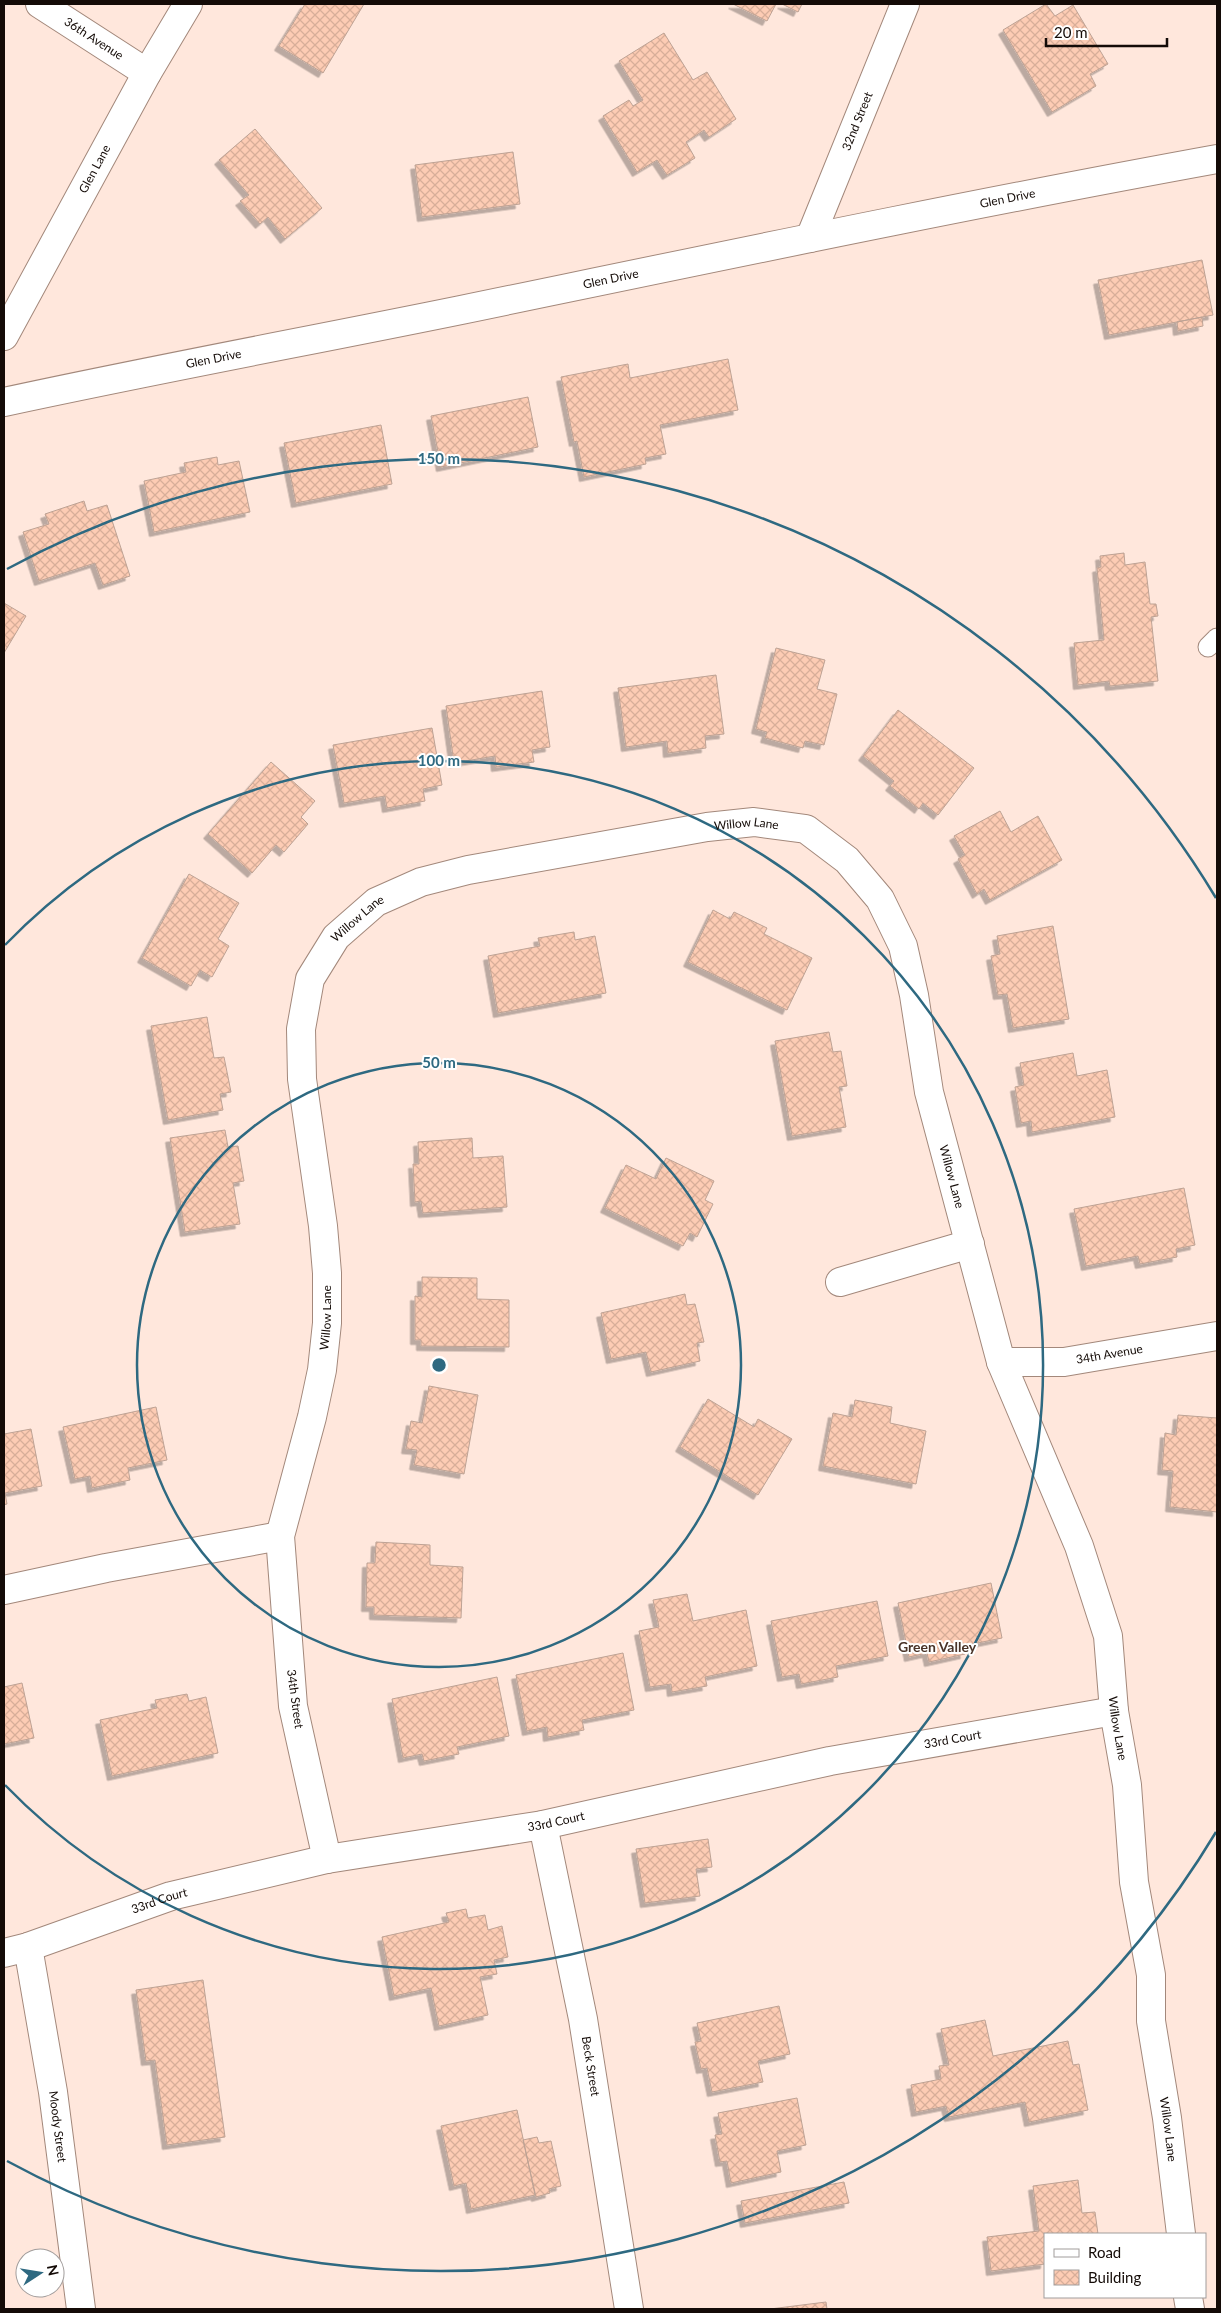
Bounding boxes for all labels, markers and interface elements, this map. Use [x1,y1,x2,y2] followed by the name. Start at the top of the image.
[62,14,126,63] street label: 36th Avenue
[1046,15,1167,47] scale bar
[1054,23,1088,41] text: 20 m
[838,89,876,153] street label: 32nd Street
[75,142,114,196] street label: Glen Lane
[978,185,1037,211] street label: Glen Drive
[582,265,640,292] street label: Glen Drive
[184,346,243,371] street label: Glen Drive
[418,449,460,467] text: 150 m
[418,751,460,769] text: 100 m
[713,814,780,833] street label: Willow Lane
[328,892,386,945] street label: Willow Lane
[422,1053,456,1071] text: 50 m
[936,1143,968,1210] street label: Willow Lane
[316,1285,334,1351] street label: Willow Lane
[1075,1341,1144,1367] street label: 34th Avenue
[430,1356,448,1374] centre of rings
[898,1638,977,1655] district label: Green Valley
[284,1668,307,1730] street label: 34th Street
[1106,1695,1131,1762] street label: Willow Lane
[923,1726,983,1751] street label: 33rd Court
[526,1808,587,1834] street label: 33rd Court
[129,1884,189,1917] street label: 33rd Court
[579,2035,603,2098] street label: Beck Street
[46,2090,70,2164] street label: Moody Street
[1157,2096,1180,2162] street label: Willow Lane
[1044,2233,1206,2298] legend
[1088,2243,1121,2261] text: Road
[15,2248,65,2298] north arrow
[44,2263,63,2277] text: N
[1088,2268,1141,2286] text: Building

